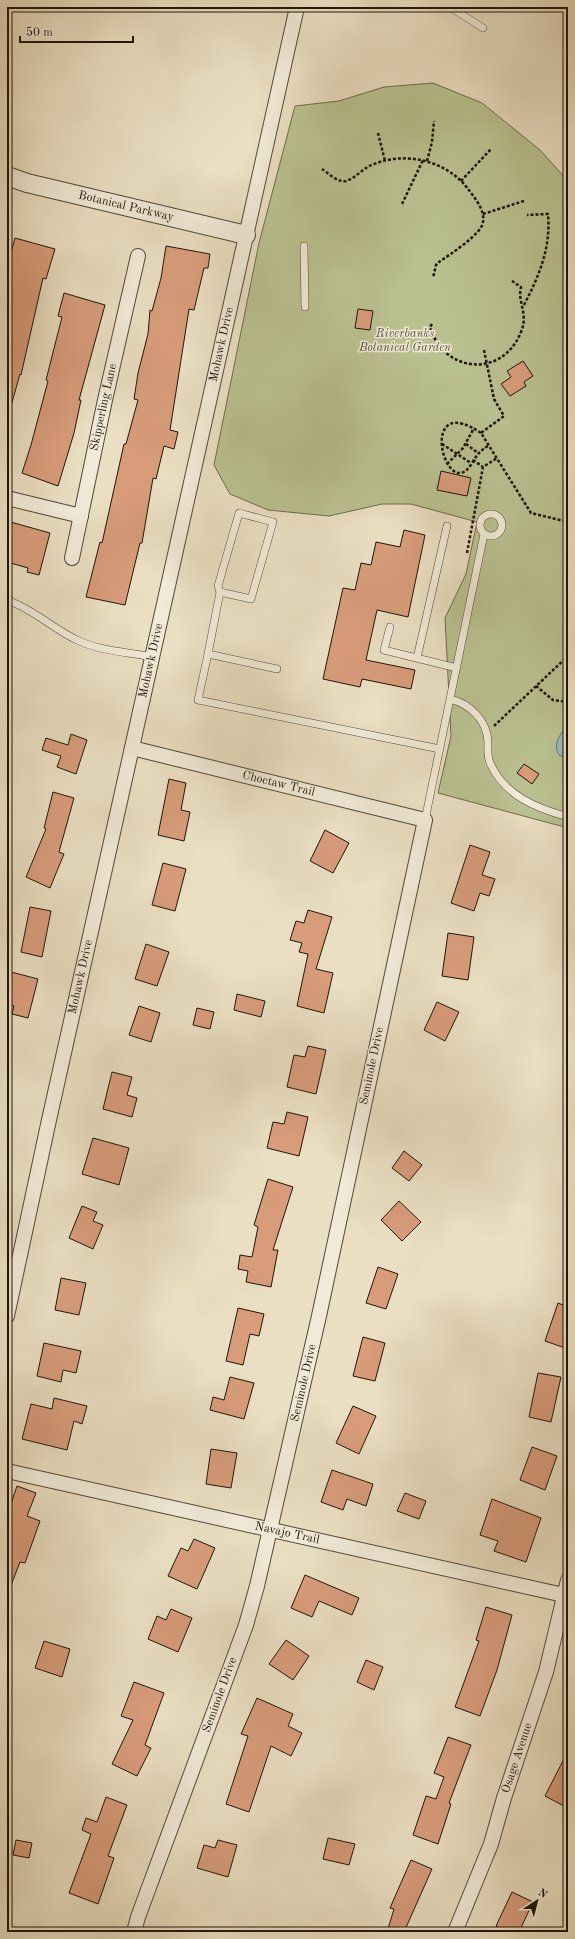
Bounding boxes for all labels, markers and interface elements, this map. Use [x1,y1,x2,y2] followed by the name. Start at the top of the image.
[20,18,133,44] scale bar
[26,26,53,39] text: 50 m
[77,189,176,224] street label: Botanical Parkway
[208,306,236,383] street label: Mohawk Drive
[358,328,451,354] park label: Riverbanks Botanical Garden
[89,362,119,452] street label: Skipperling Lane
[137,622,166,699] street label: Mohawk Drive
[241,769,316,799] street label: Choctaw Trail
[67,938,95,1015] street label: Mohawk Drive
[358,1026,386,1106] street label: Seminole Drive
[289,1343,319,1423] street label: Seminole Drive
[254,1520,321,1546] street label: Navajo Trail
[201,1655,239,1734] street label: Seminole Drive
[500,1721,535,1795] street label: Osage Avenue
[517,1881,557,1921] north arrow
[535,1887,549,1901] text: N

